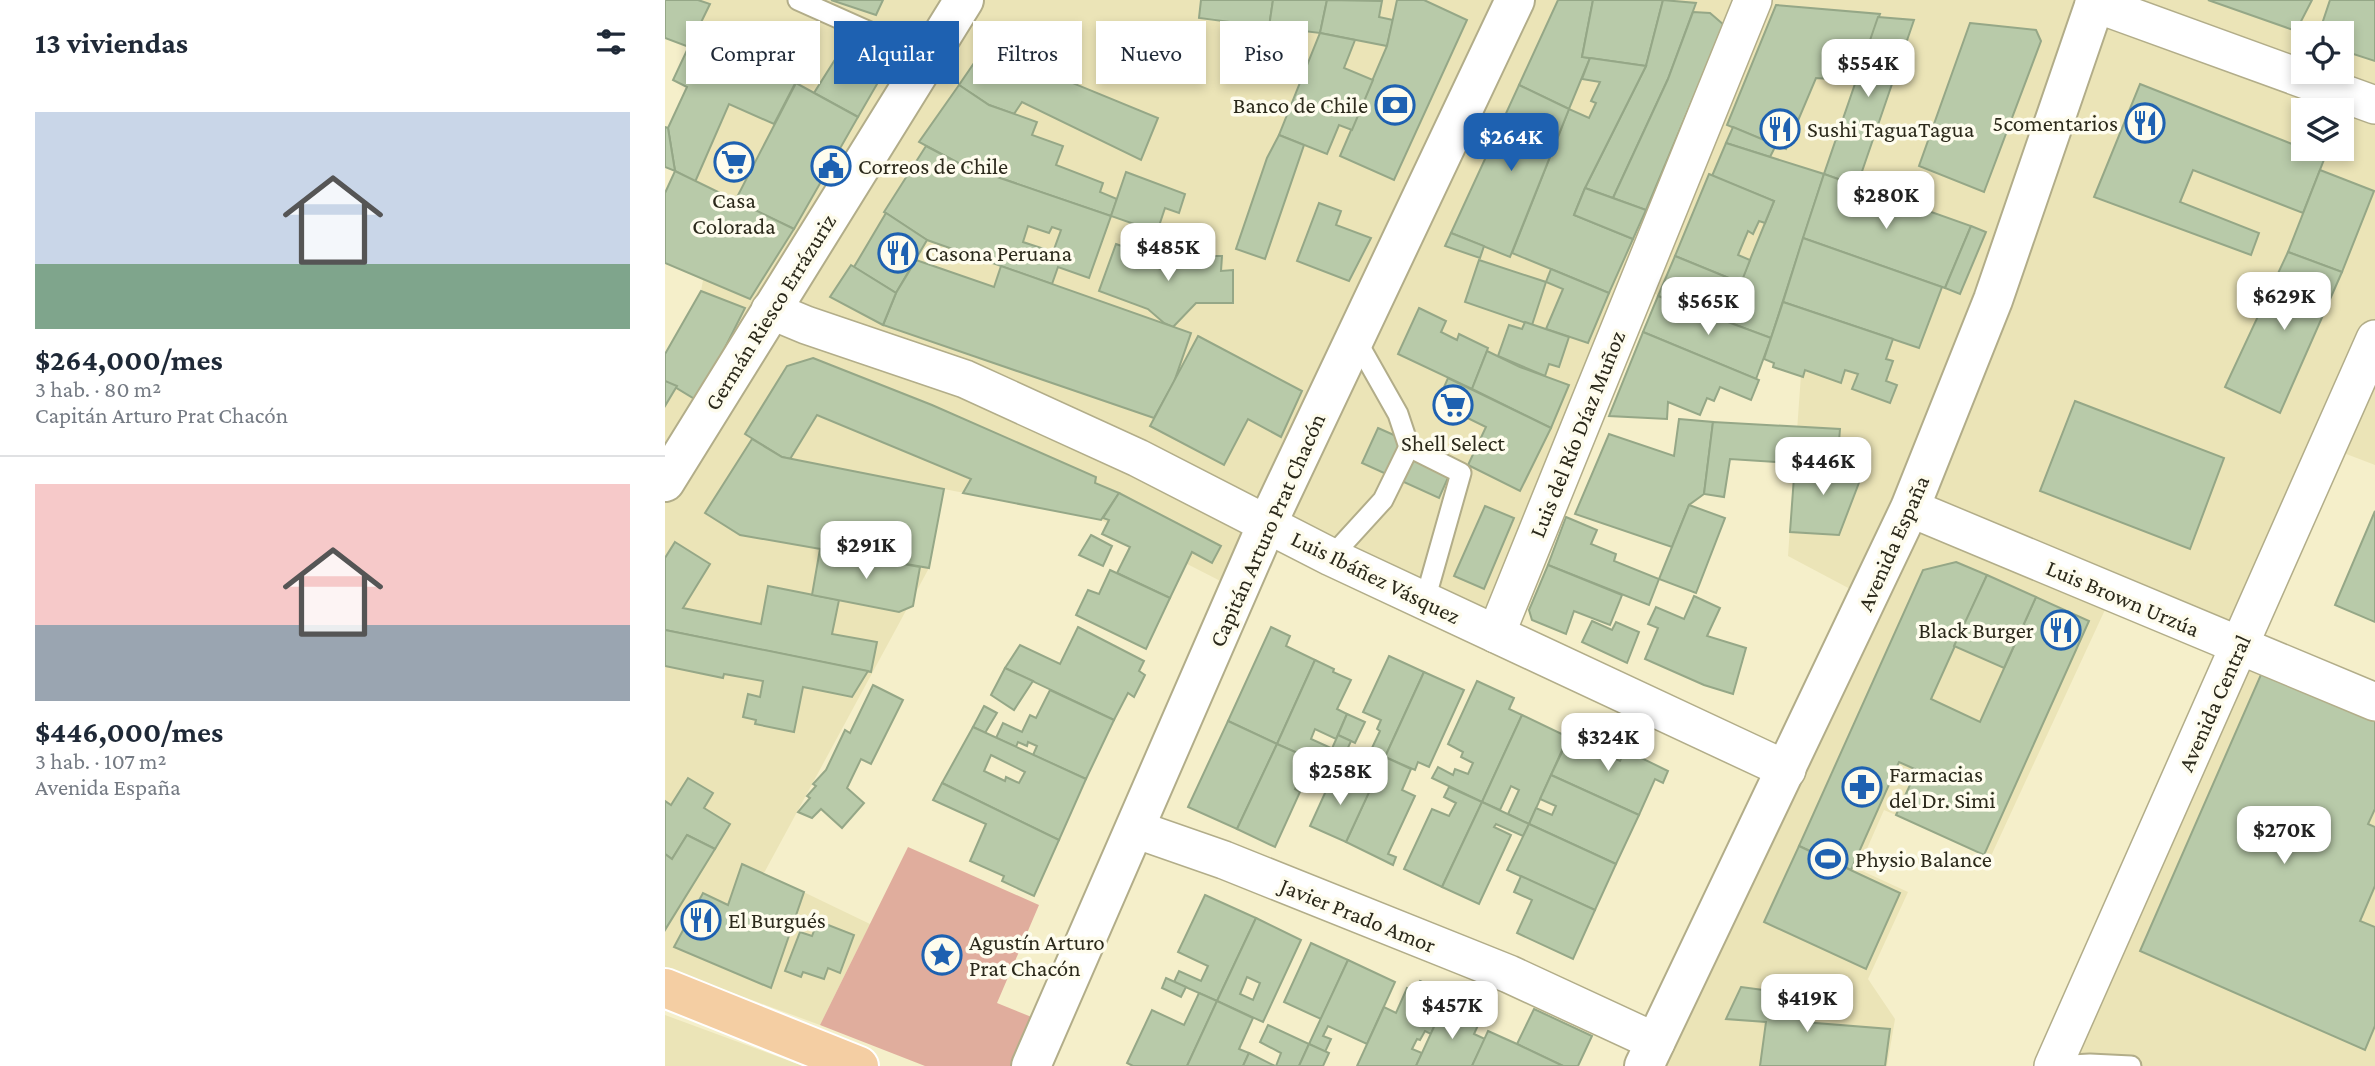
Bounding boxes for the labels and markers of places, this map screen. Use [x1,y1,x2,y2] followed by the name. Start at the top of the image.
[1819,40,1917,99] pin: $554K
[1374,84,1416,126] bank icon: Banco de Chile
[1233,92,1368,118] place label: Banco de Chile
[2124,102,2166,144] restaurant icon: 5comentarios
[1759,108,1801,150] restaurant icon: Sushi TaguaTagua
[1993,110,2118,136] place label: 5comentarios
[1462,114,1560,173] pin: $264K
[1807,116,1975,142] place label: Sushi TaguaTagua
[713,141,755,183] supermarket icon: Casa Colorada
[810,145,852,187] public building icon: Correos de Chile
[858,153,1008,179] place label: Correos de Chile
[1837,172,1935,231] pin: $280K
[692,187,776,239] place label: Casa Colorada
[1119,224,1217,283] pin: $485K
[877,232,919,274] restaurant icon: Casona Peruana
[925,240,1072,266] place label: Casona Peruana
[2235,272,2333,332] pin: $629K
[1659,278,1757,337] pin: $565K
[1432,384,1474,426] supermarket icon: Shell Select
[1401,430,1505,456] place label: Shell Select
[1774,438,1872,497] pin: $446K
[817,522,915,581] pin: $291K
[2040,609,2082,651] restaurant icon: Black Burger
[1918,617,2034,643] place label: Black Burger
[1559,714,1657,773] pin: $324K
[1291,748,1389,807] pin: $258K
[1889,761,1995,813] place label: Farmacias del Dr. Simi
[1841,766,1883,808] pharmacy icon: Farmacias del Dr. Simi
[2235,806,2333,866] pin: $270K
[1807,838,1849,880] sports icon: Physio Balance
[1855,846,1992,872] place label: Physio Balance
[680,899,722,941] restaurant icon: El Burgués
[728,907,826,933] place label: El Burgués
[969,929,1105,981] place label: Agustín Arturo Prat Chacón
[921,934,963,976] place icon: Agustín Arturo Prat Chacón
[1758,974,1856,1034] pin: $419K
[1403,982,1501,1041] pin: $457K

